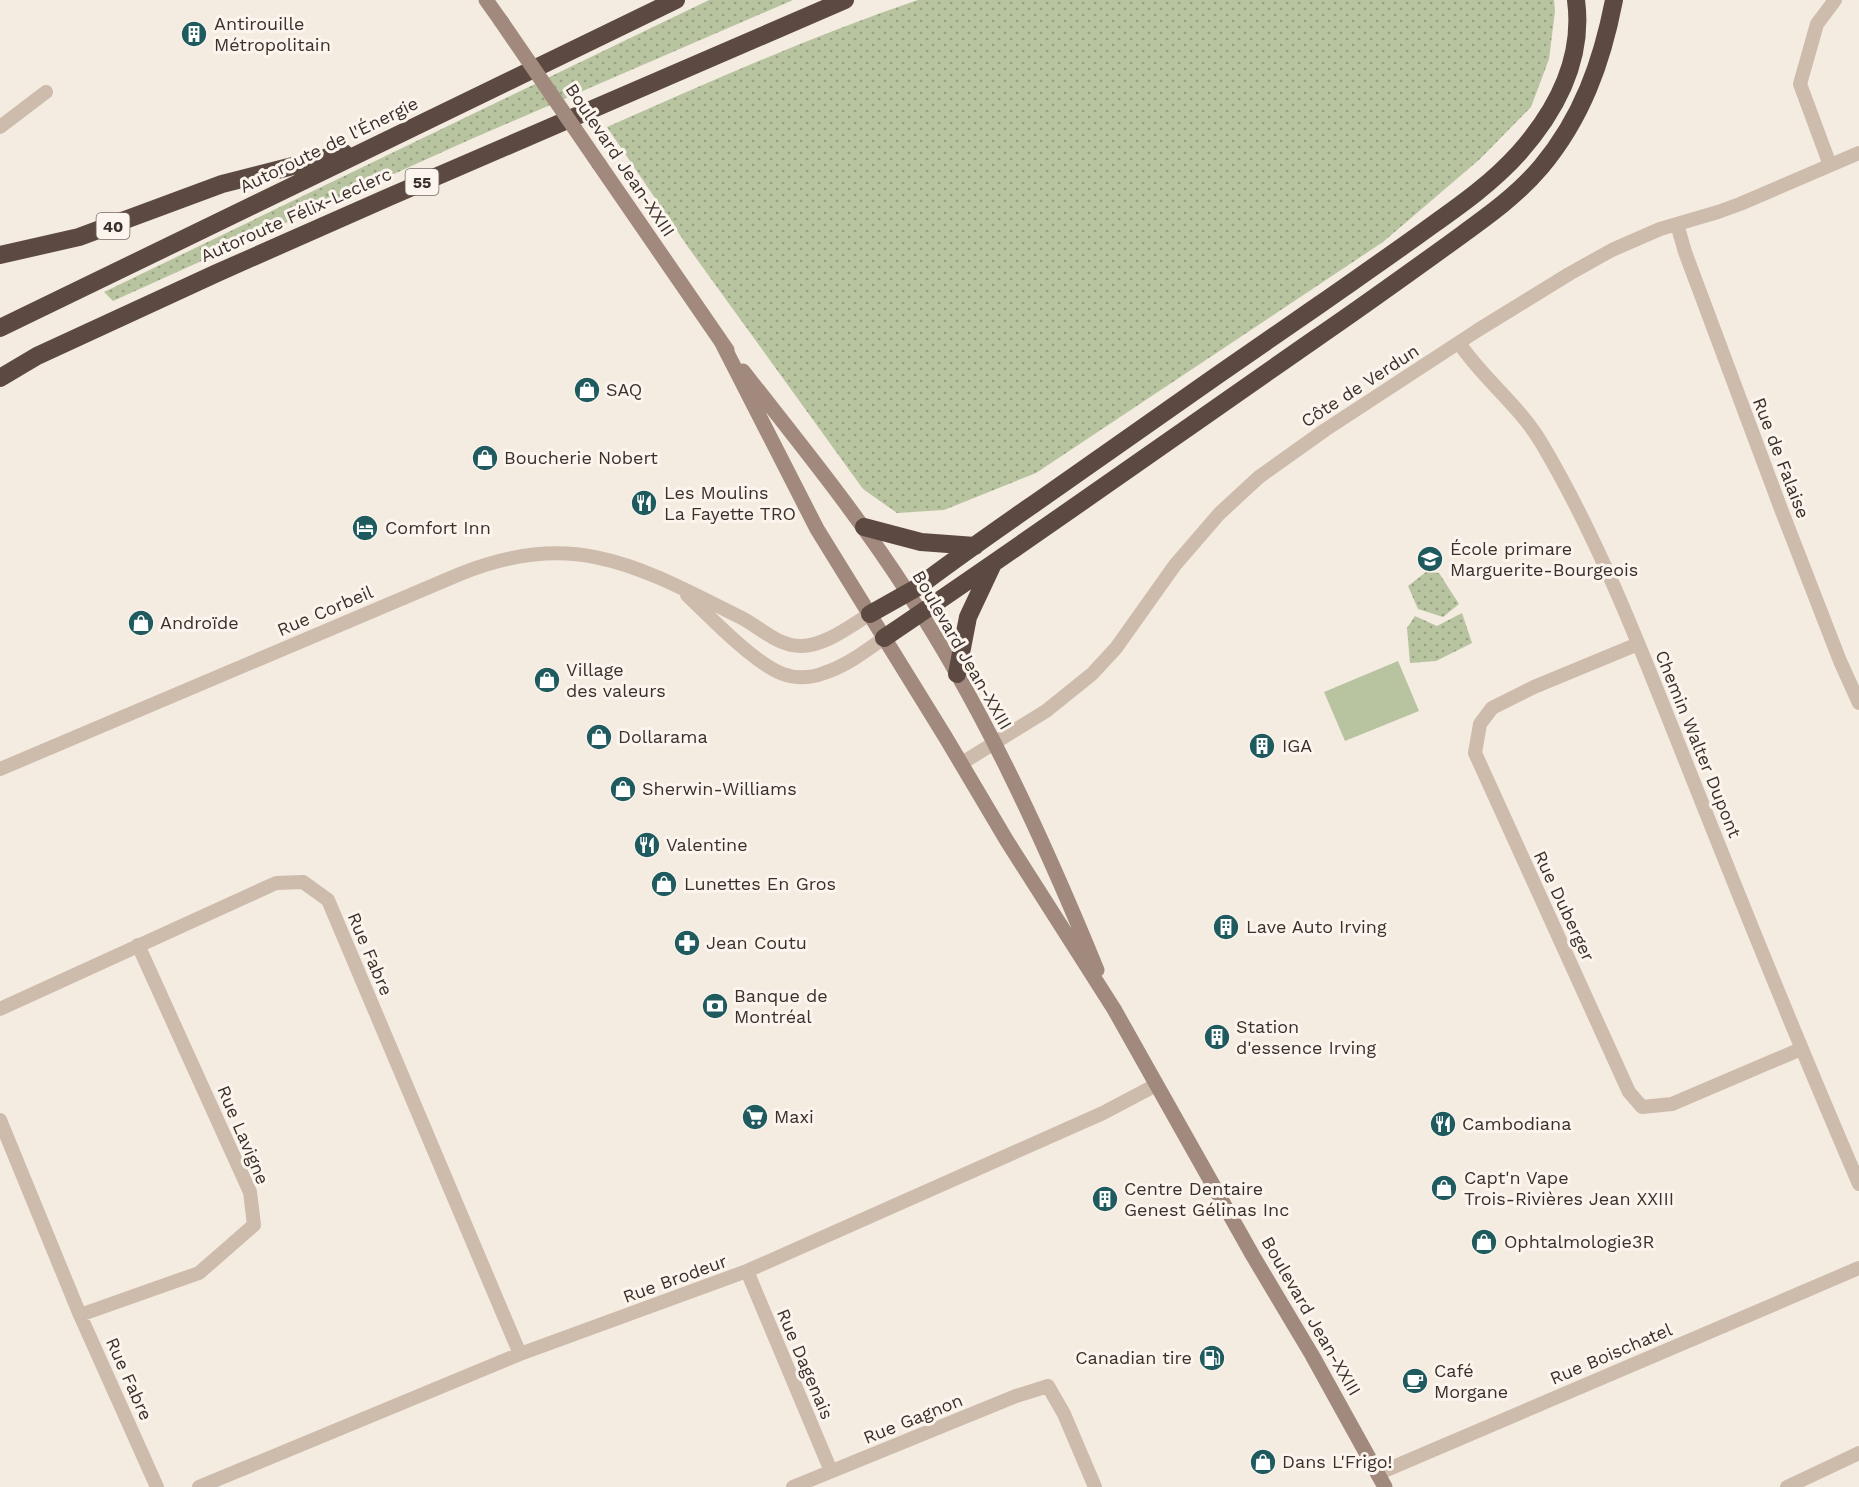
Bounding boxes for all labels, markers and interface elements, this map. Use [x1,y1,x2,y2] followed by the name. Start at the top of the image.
[214,13,331,55] place label: Antirouille Métropolitain
[179,19,209,49] building icon: Antirouille Métropolitain
[561,79,680,240] street label: Boulevard Jean-XXIII
[236,92,421,197] street label: Autoroute de l'Énergie
[197,163,394,266] street label: Autoroute Félix-Leclerc
[406,169,438,195] road number: 55
[96,213,130,239] road number: 40
[1297,340,1423,431] street label: Côte de Verdun
[572,375,602,405] shop icon: SAQ
[606,379,642,400] place label: SAQ
[1749,394,1814,521] street label: Rue de Falaise
[470,443,500,473] shop icon: Boucherie Nobert
[504,447,658,468] place label: Boucherie Nobert
[664,482,796,524] place label: Les Moulins La Fayette TRO
[629,488,659,518] restaurant icon: Les Moulins La Fayette TRO
[350,513,380,543] hotel icon: Comfort Inn
[385,517,491,538] place label: Comfort Inn
[1450,538,1638,580] place label: École primare Marguerite-Bourgeois
[1415,544,1445,574] school or university icon: École primare Marguerite-Bourgeois
[908,566,1017,733] street label: Boulevard Jean-XXIII
[274,581,376,640] street label: Rue Corbeil
[126,608,156,638] shop icon: Androïde
[160,612,239,633] place label: Androïde
[1651,647,1746,841] street label: Chemin Walter Dupont
[566,659,666,701] place label: Village des valeurs
[532,665,562,695] shop icon: Village des valeurs
[584,722,614,752] shop icon: Dollarama
[618,726,708,747] place label: Dollarama
[1247,731,1277,761] building icon: IGA
[1282,735,1312,756] place label: IGA
[608,774,638,804] shop icon: Sherwin-Williams
[642,778,797,799] place label: Sherwin-Williams
[632,830,662,860] restaurant icon: Valentine
[666,834,748,855] place label: Valentine
[1530,847,1599,964] street label: Rue Duberger
[649,869,679,899] shop icon: Lunettes En Gros
[684,873,836,894] place label: Lunettes En Gros
[344,909,397,999] street label: Rue Fabre
[1211,912,1241,942] building icon: Lave Auto Irving
[1246,916,1387,937] place label: Lave Auto Irving
[672,928,702,958] pharmacy icon: Jean Coutu
[706,932,807,953] place label: Jean Coutu
[734,985,828,1027] place label: Banque de Montréal
[700,991,730,1021] bank icon: Banque de Montréal
[1236,1016,1376,1058] place label: Station d'essence Irving
[1202,1022,1232,1052] building icon: Station d'essence Irving
[213,1082,274,1187] street label: Rue Lavigne
[740,1102,770,1132] supermarket icon: Maxi
[774,1106,814,1127] place label: Maxi
[1428,1109,1458,1139] restaurant icon: Cambodiana
[1462,1113,1571,1134] place label: Cambodiana
[1464,1167,1674,1209] place label: Capt'n Vape Trois-Rivières Jean XXIII
[1429,1173,1459,1203] shop icon: Capt'n Vape Trois-Rivières Jean XXIII
[1124,1178,1289,1220] place label: Centre Dentaire Genest Gélinas Inc
[1090,1184,1120,1214] building icon: Centre Dentaire Genest Gélinas Inc
[1469,1227,1499,1257] shop icon: Ophtalmologie3R
[1504,1231,1654,1252] place label: Ophtalmologie3R
[1257,1232,1366,1399] street label: Boulevard Jean-XXIII
[620,1250,730,1307] street label: Rue Brodeur
[773,1305,838,1422] street label: Rue Dagenais
[1547,1318,1676,1389] street label: Rue Boischatel
[102,1334,157,1423] street label: Rue Fabre
[1197,1343,1227,1373] fuel station icon: Canadian tire
[1075,1347,1192,1368] place label: Canadian tire
[1434,1360,1508,1402] place label: Café Morgane
[1400,1366,1430,1396] cafe icon: Café Morgane
[860,1389,966,1448] street label: Rue Gagnon
[1248,1447,1278,1477] shop icon: Dans L'Frigo!
[1282,1451,1392,1472] place label: Dans L'Frigo!

